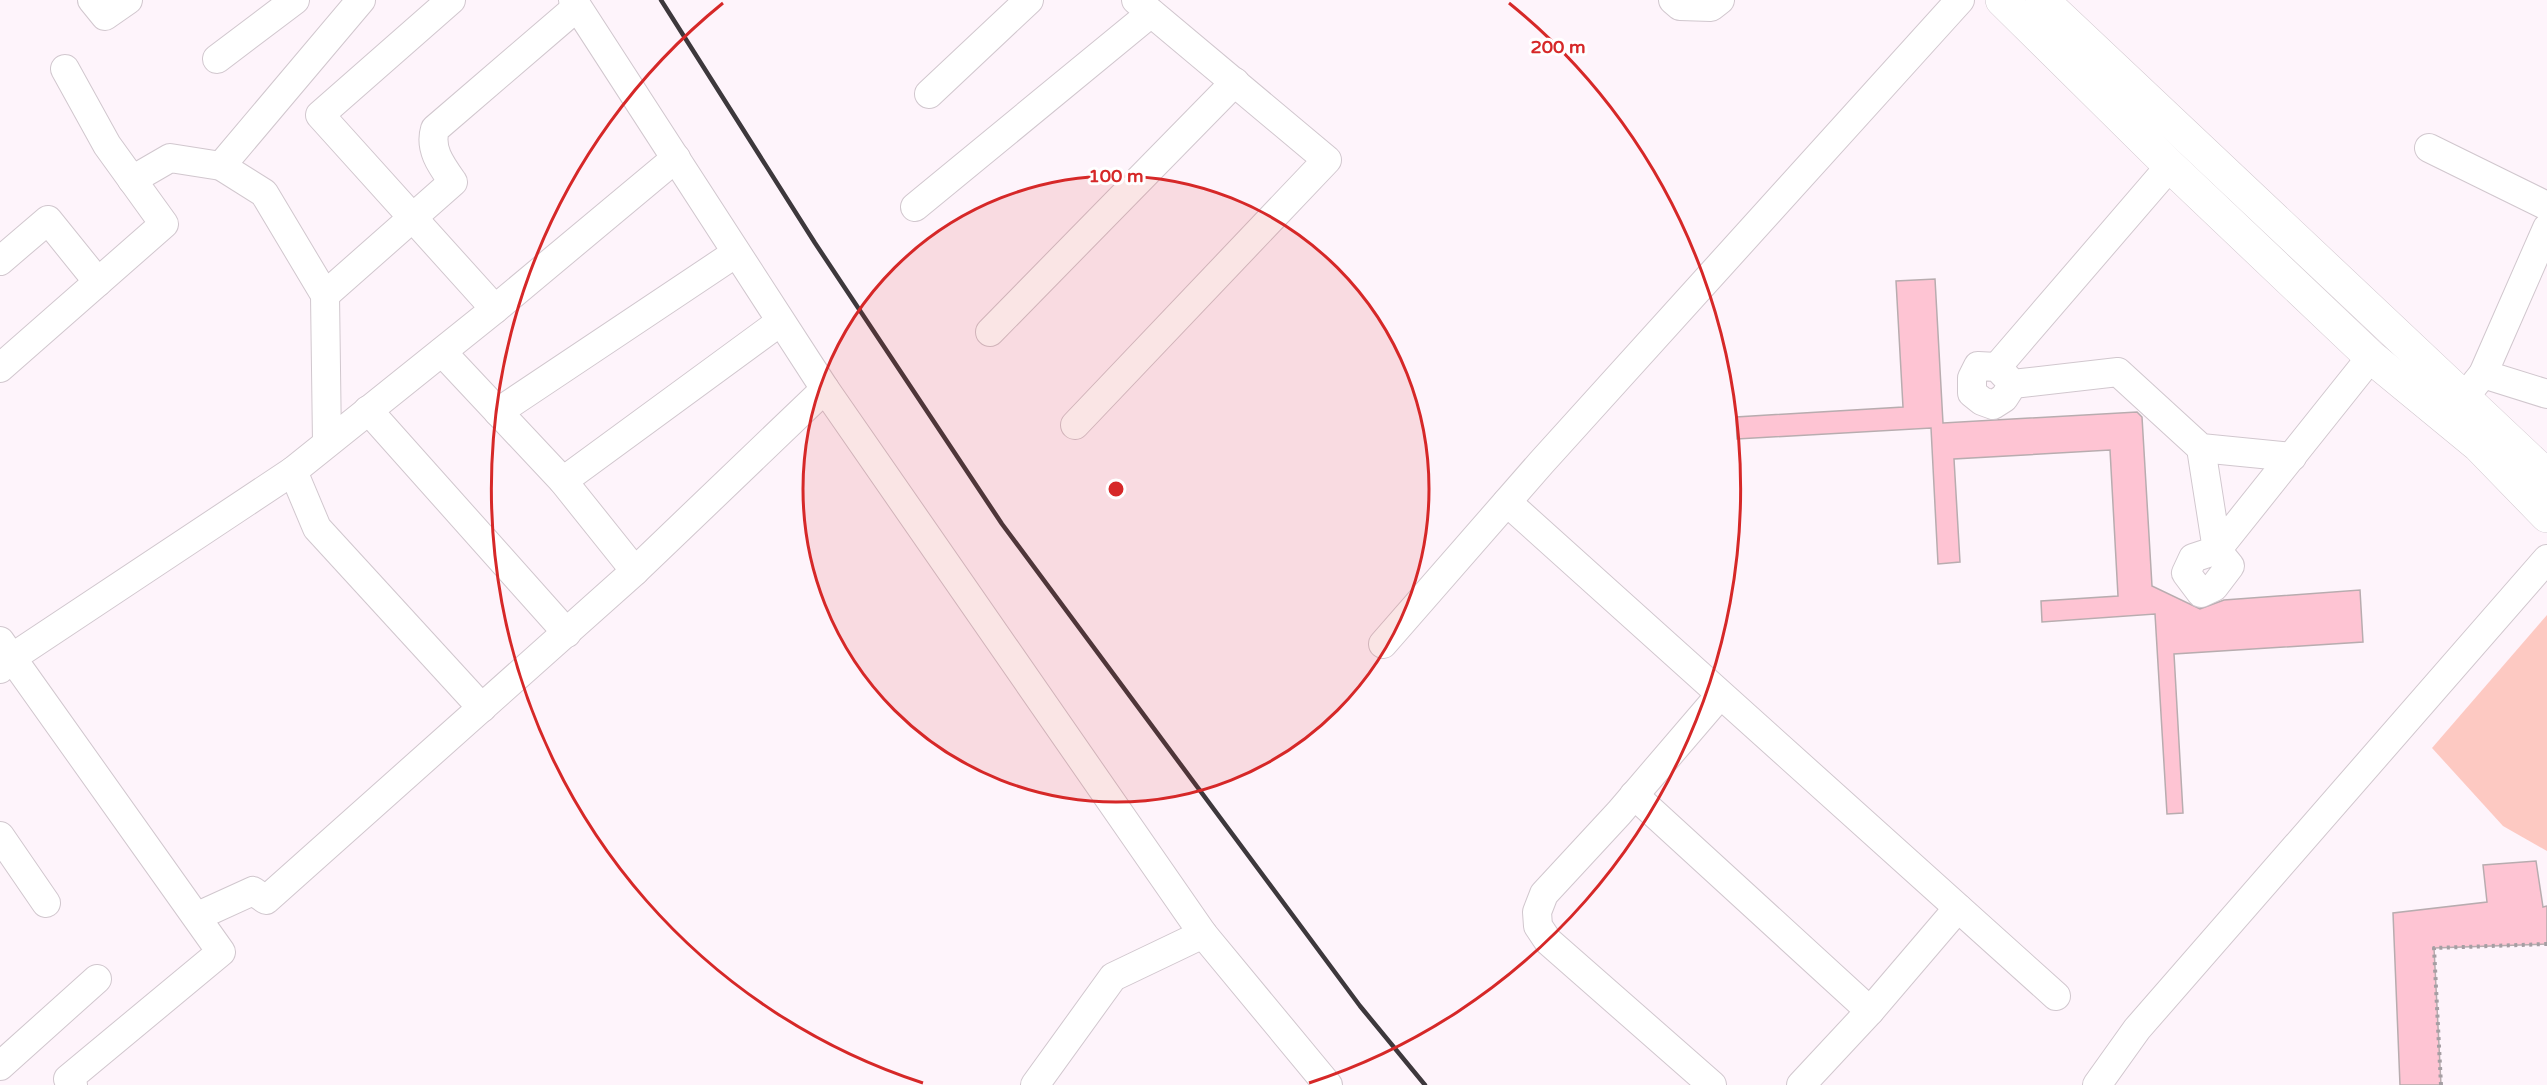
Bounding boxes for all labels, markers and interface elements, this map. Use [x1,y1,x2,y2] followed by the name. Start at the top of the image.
[1530,36,1586,58] text: 200 m
[1088,165,1144,187] text: 100 m
[1106,479,1126,499] centre of rings

